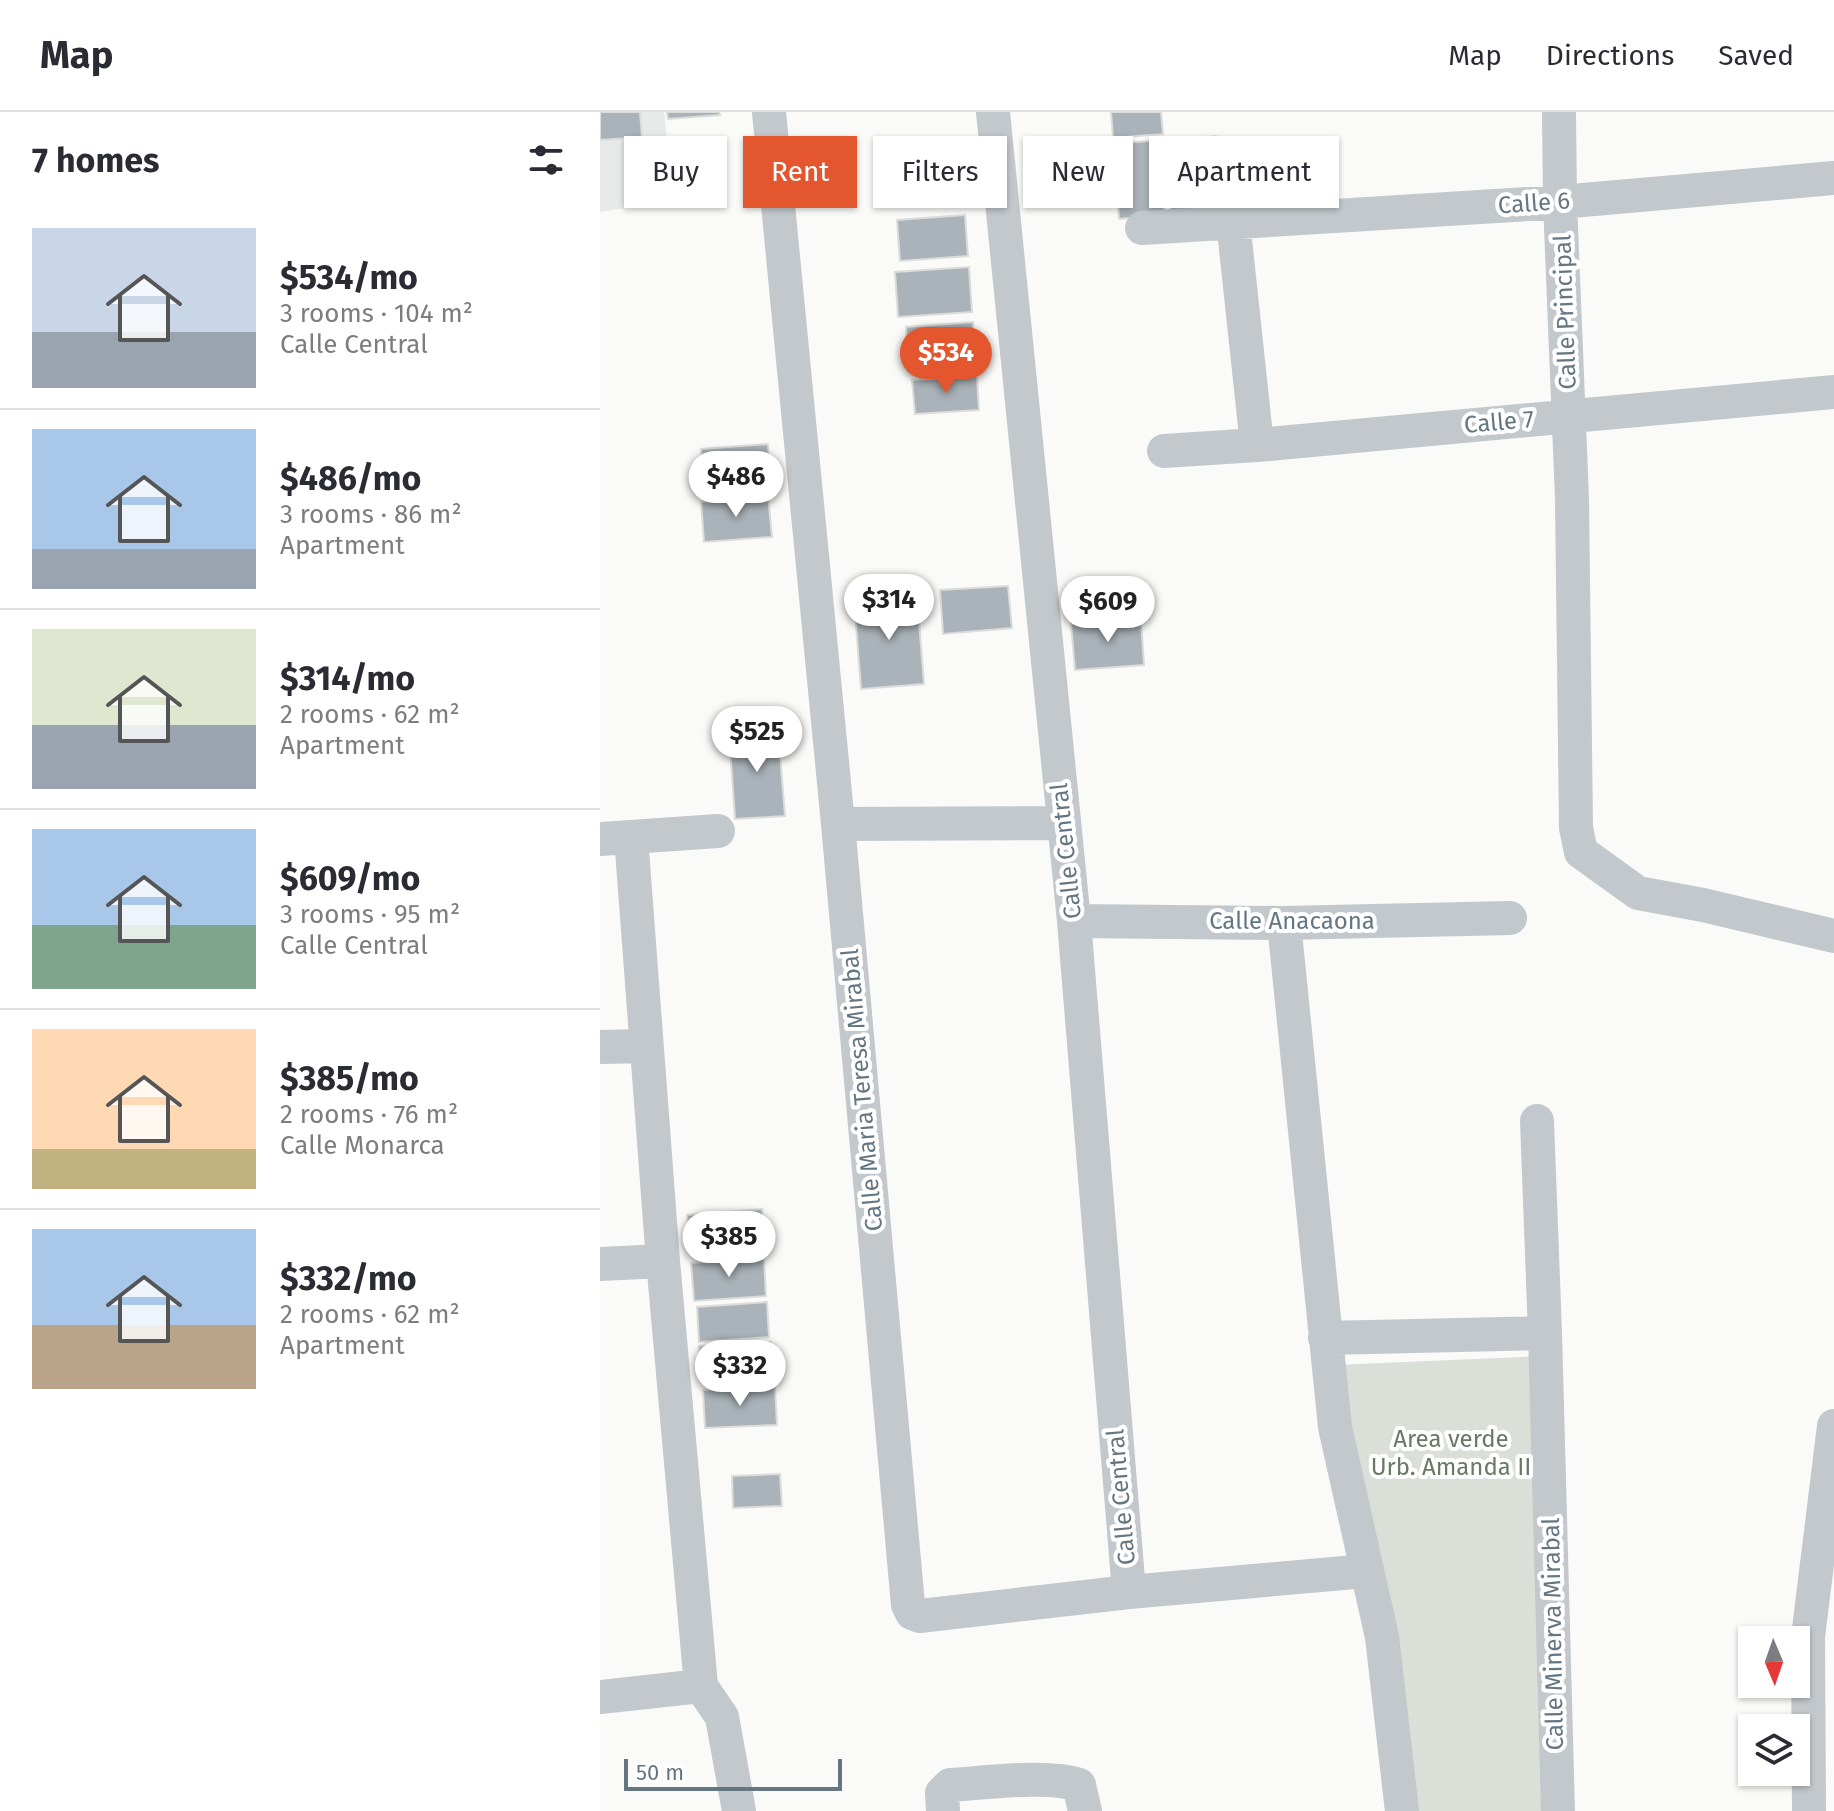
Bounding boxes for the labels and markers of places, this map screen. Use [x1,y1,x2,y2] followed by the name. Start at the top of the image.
[899,327,993,395] pin: $534
[689,451,783,519] pin: $486
[842,574,936,642] pin: $314
[1061,576,1155,644] pin: $609
[710,706,804,774] pin: $525
[682,1211,776,1279] pin: $385
[693,1340,787,1408] pin: $332

